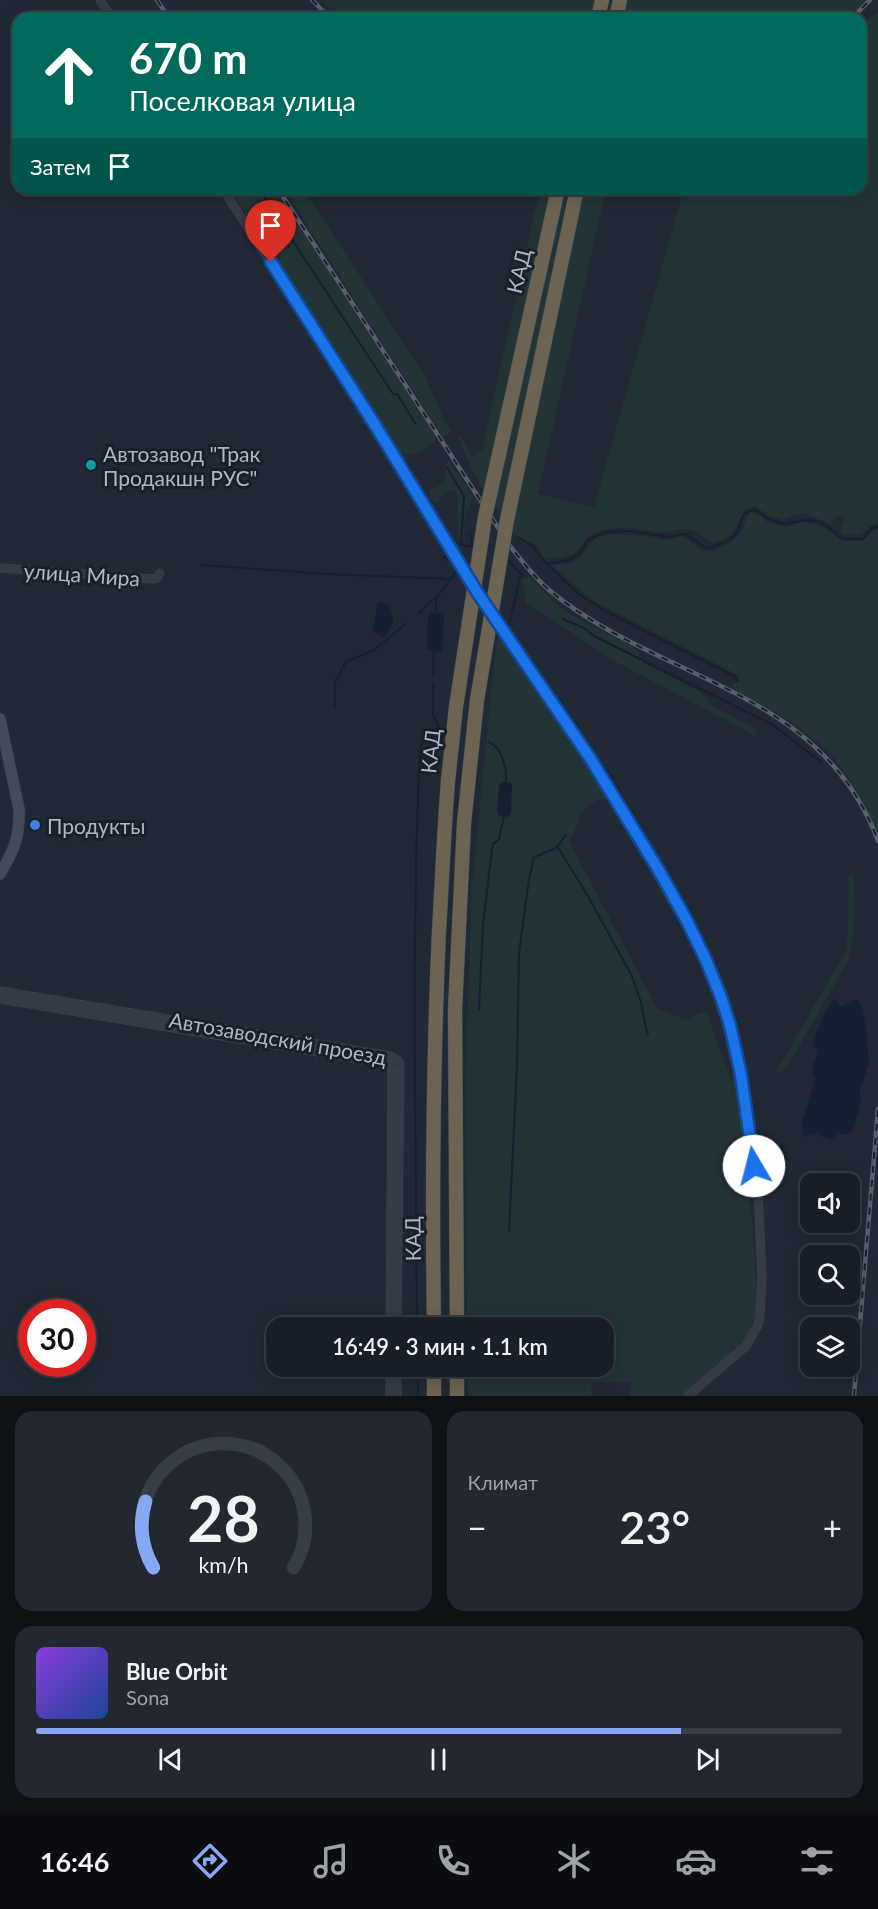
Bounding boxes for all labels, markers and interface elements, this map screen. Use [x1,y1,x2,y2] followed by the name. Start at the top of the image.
[129,33,247,83] text: 670 m
[30,36,108,114] icon: ahead
[129,84,356,117] text: Поселковая улица
[103,150,136,183] icon: arrive
[30,153,91,180] text: Затем
[245,200,296,262] pin
[254,209,287,242] icon: arrive
[501,246,535,296] street label: КАД
[103,441,260,490] place label: Автозавод "Трак Продакшн РУС"
[84,458,98,472] marker: Автозавод "Трак Продакшн РУС"
[23,557,141,591] street label: улица Мира
[415,727,445,775] street label: КАД
[47,813,146,838] place label: Продукты
[28,818,42,832] marker: Продукты
[167,1007,389,1069] street label: Автозаводский проезд
[722,1134,786,1198] position arrow
[800,1173,860,1377] map controls
[800,1173,860,1233] button: sound
[399,1216,425,1262] street label: КАД
[800,1245,860,1305] button: search
[18,1299,96,1377] speed limit sign: 30
[800,1317,860,1377] button: layers
[332,1333,548,1360] text: 16:49 · 3 мин · 1.1 km
[468,1470,538,1494] text: Климат
[187,1480,259,1555] text: 28
[619,1500,690,1554] text: 23°
[468,1507,487,1547] text: −
[823,1507,842,1547] text: +
[198,1552,248,1578] text: km/h
[126,1658,227,1685] text: Blue Orbit
[126,1685,169,1709] text: Sona
[154,1743,187,1776] icon: previous
[422,1743,455,1776] icon: pause
[691,1743,724,1776] icon: next
[189,1840,231,1882] icon: directions
[310,1840,352,1882] icon: music
[432,1840,474,1882] icon: phone
[553,1840,595,1882] icon: climate
[675,1840,717,1882] icon: car
[796,1840,838,1882] icon: filters
[40,1845,109,1878] text: 16:46

